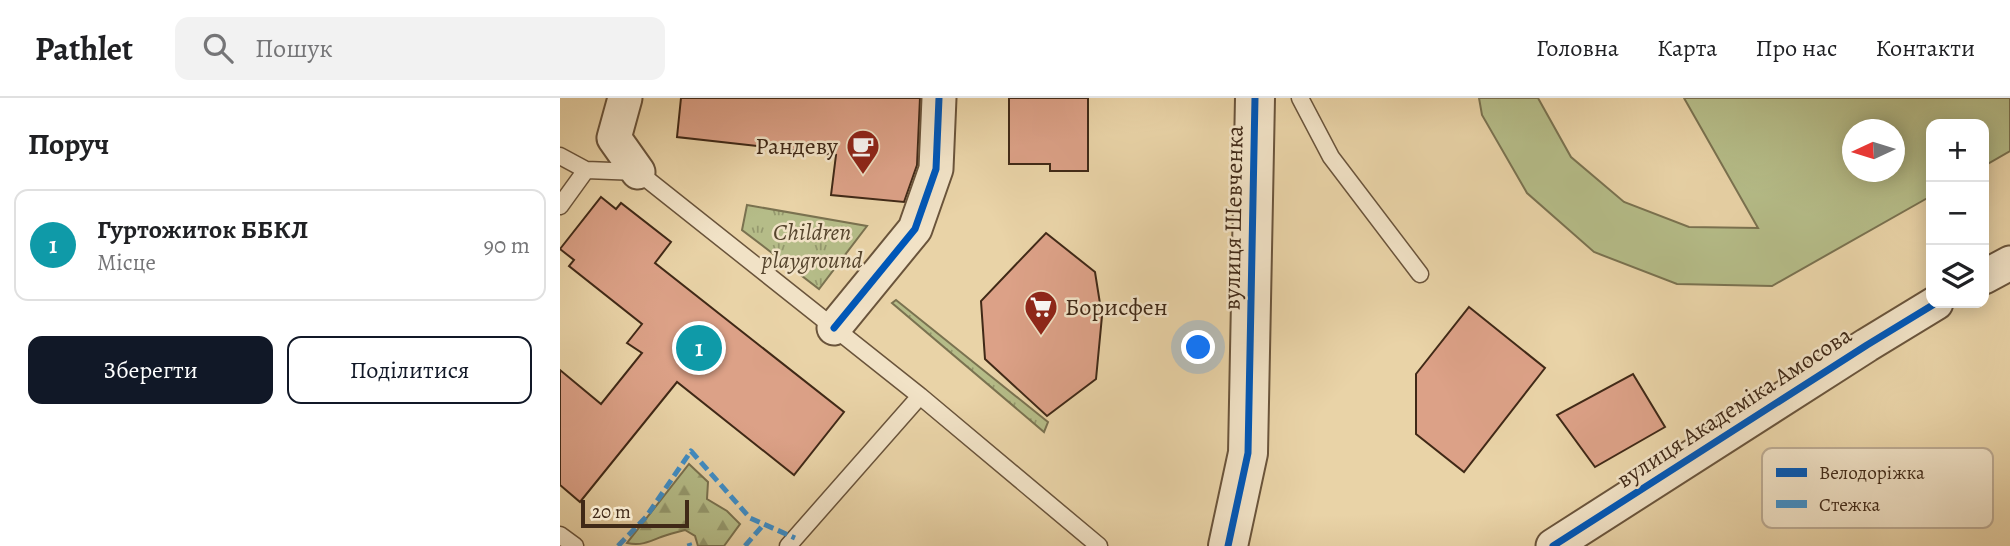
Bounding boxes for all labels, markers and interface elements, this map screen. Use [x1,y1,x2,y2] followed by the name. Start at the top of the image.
[175,17,665,80] search box
[35,26,133,71] text: Pathlet
[199,29,237,67] icon: search
[255,31,333,66] text: Пошук
[1536,32,1619,64] text: Головна
[1657,32,1717,64] text: Карта
[1755,32,1837,64] text: Про нас
[1875,32,1975,64] text: Контакти
[1842,119,1905,182] north arrow
[1926,119,1989,308] map controls
[1926,119,1989,182] button: +
[28,124,109,164] text: Поруч
[1215,125,1251,311] street label: вулиця Шевченка
[844,127,882,176] cafe icon: Рандеву
[755,130,838,162] place label: Рандеву
[1926,182,1989,245] button: −
[97,212,308,247] text: Гуртожиток ББКЛ
[760,216,863,276] park label: Children playground
[49,230,57,261] text: 1
[484,230,530,261] text: 90 m
[1926,245,1989,308] button: layers
[97,247,156,278] text: Місце
[1022,288,1060,337] supermarket icon: Борисфен
[1065,291,1168,323] place label: Борисфен
[1610,319,1858,495] street label: вулиця Академіка Амосова
[676,322,722,374] pin: 1
[1181,330,1215,364] your location
[28,336,273,404] button: Зберегти
[287,336,532,404] button: Поділитися
[1762,448,1993,528] legend
[1819,460,1925,486] text: Велодоріжка
[1819,492,1880,518] text: Стежка
[581,497,690,529] scale bar
[592,499,631,525] text: 20 m

